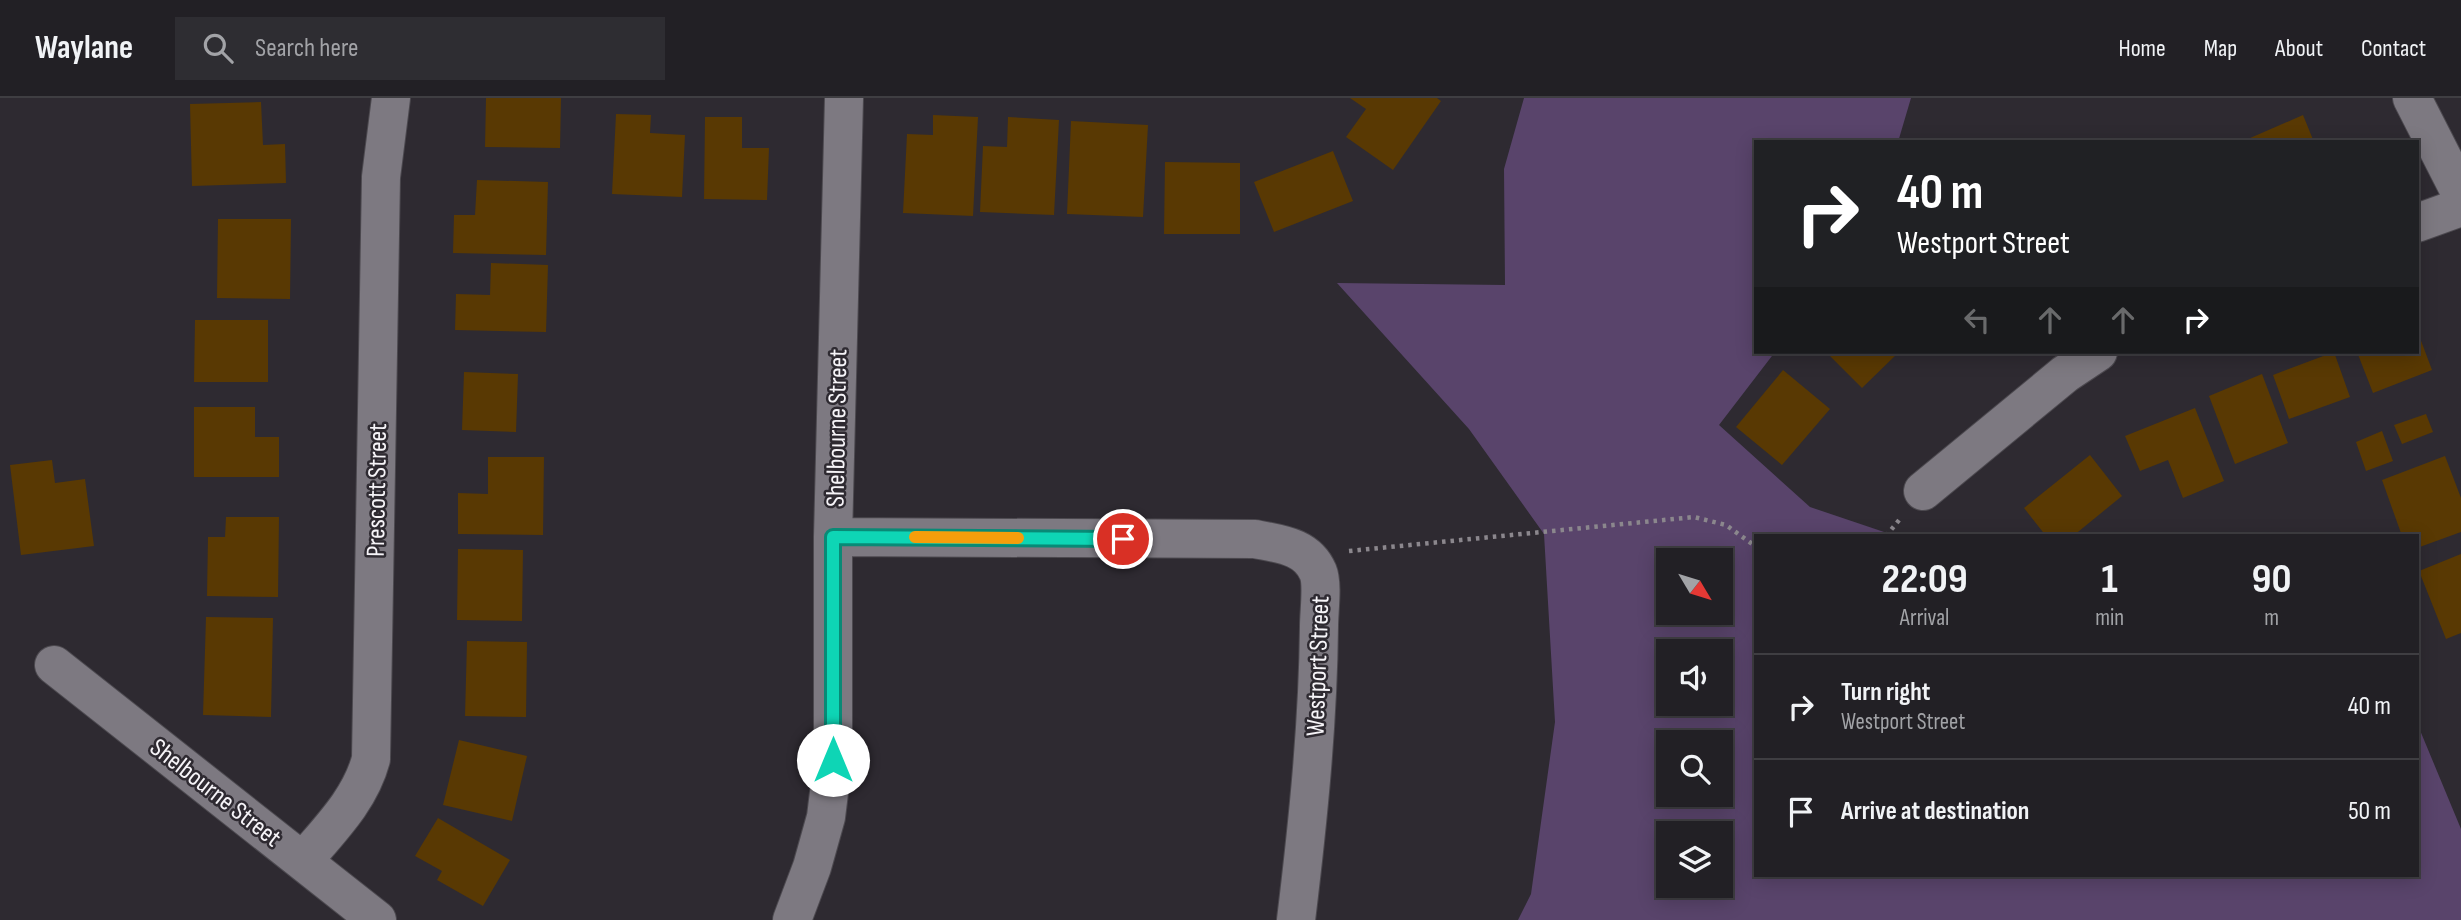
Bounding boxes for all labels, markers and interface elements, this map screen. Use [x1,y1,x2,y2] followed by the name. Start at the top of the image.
[175,17,665,80] search box
[35,28,133,68] text: Waylane
[199,29,237,67] icon: search
[255,33,358,64] text: Search here
[2118,34,2166,63] text: Home
[2204,34,2237,63] text: Map
[2275,34,2323,63] text: About
[2361,34,2426,63] text: Contact
[1897,164,1983,223] text: 40 m
[1782,168,1873,259] icon: right
[1897,224,2070,263] text: Westport Street
[1958,301,1996,339] icon: left
[2031,301,2069,339] icon: ahead
[2104,301,2142,339] icon: ahead
[2177,301,2215,339] icon: right
[821,349,854,507] street label: Shelbourne Street
[361,423,394,557] street label: Prescott Street
[1093,509,1153,569] pin
[1104,520,1142,558] icon: arrive
[1656,548,1732,625] north arrow
[1656,548,1733,898] map controls
[1882,554,1968,605] text: 22:09
[2101,554,2118,605] text: 1
[2252,554,2291,605] text: 90
[1301,595,1336,737] street label: Westport Street
[1900,604,1949,632] text: Arrival
[2095,604,2124,632] text: min
[2264,604,2279,632] text: m
[1656,639,1733,716] button: sound
[1841,677,1930,708] text: Turn right
[1782,688,1820,726] icon: right
[2348,691,2391,722] text: 40 m
[1841,708,1965,736] text: Westport Street
[796,723,870,797] position arrow
[1656,730,1733,807] button: search
[143,732,287,854] street label: Shelbourne Street
[1782,793,1820,831] icon: arrive
[1841,796,2029,827] text: Arrive at destination
[2348,796,2391,827] text: 50 m
[1656,821,1733,898] button: layers

